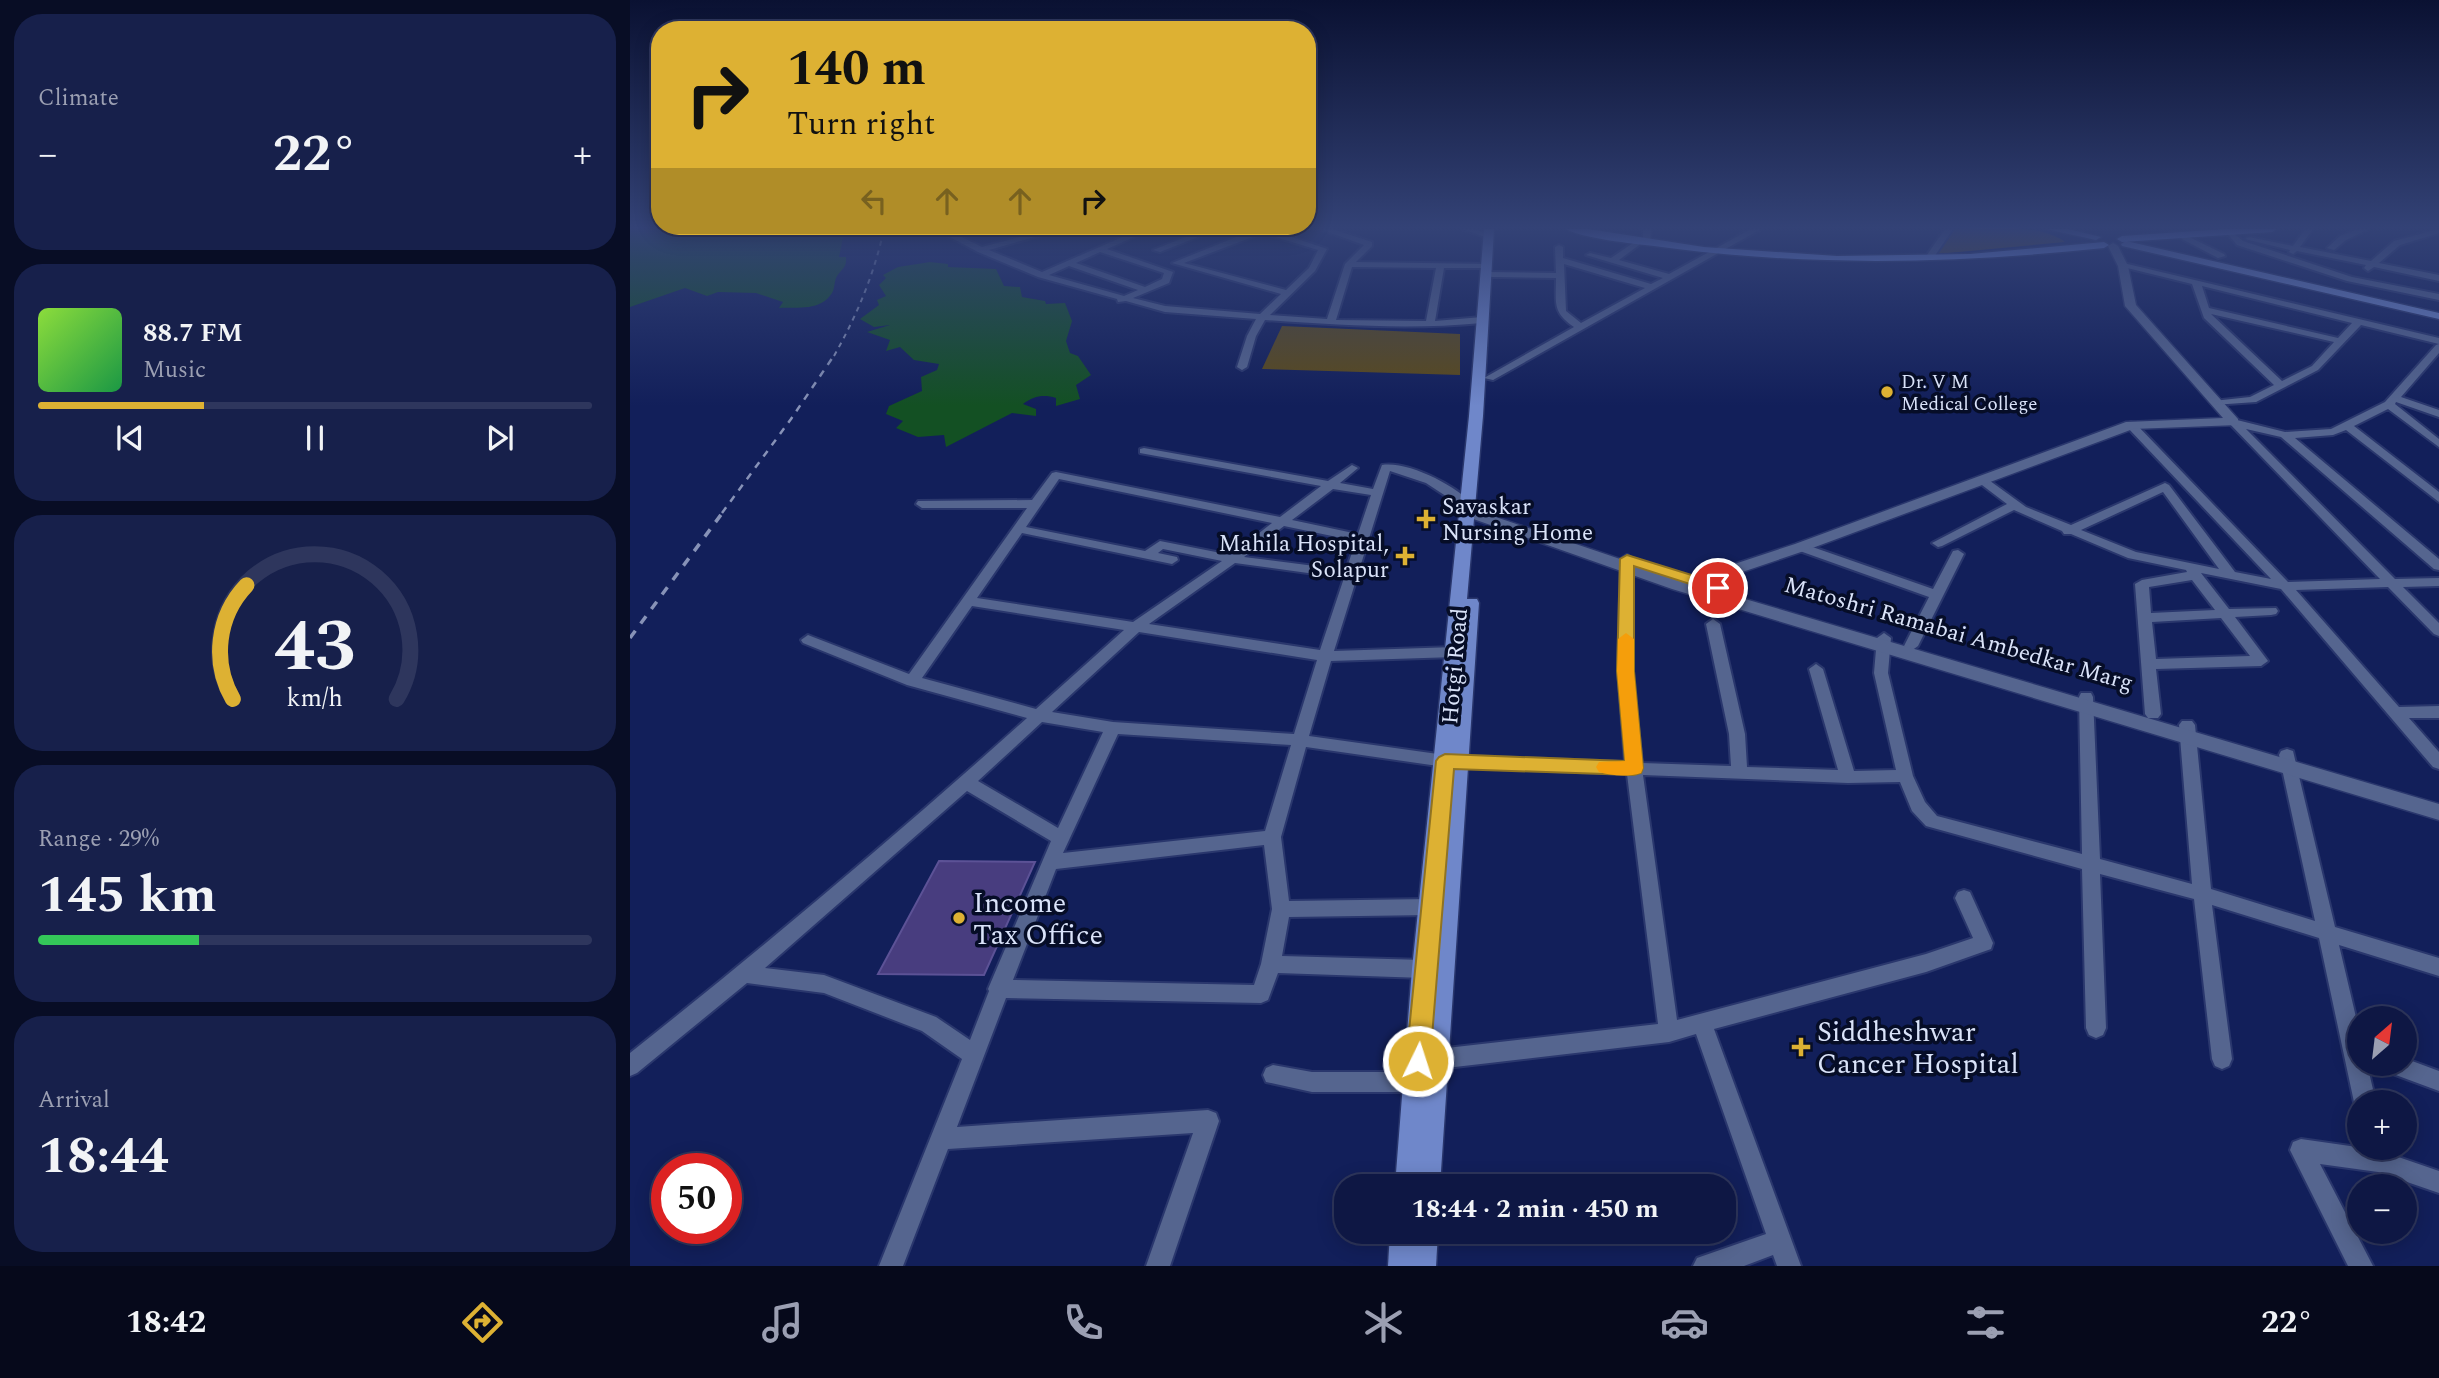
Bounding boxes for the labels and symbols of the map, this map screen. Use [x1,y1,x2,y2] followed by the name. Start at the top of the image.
[1901,368,2037,419] place label: Dr. V M Medical College
[1879,384,1895,400] marker: Dr. V M Medical College
[1442,490,1593,551] place label: Savaskar Nursing Home
[1416,509,1436,529] marker: Savaskar Nursing Home
[1219,527,1389,588] place label: Mahila Hospital, Solapur
[1395,546,1415,566] marker: Mahila Hospital, Solapur
[1688,558,1748,618] pin
[1780,568,2137,701] street label: Matoshri Ramabai Ambedkar Marg
[1433,606,1478,726] street label: Hotgi Road
[973,882,1103,957] place label: Income Tax Office
[951,910,967,926] marker: Income Tax Office
[2347,1006,2417,1076] north arrow
[1817,1011,2019,1086] place label: Siddheshwar Cancer Hospital
[1381,1024,1455,1098] position arrow
[1791,1037,1811,1057] marker: Siddheshwar Cancer Hospital
[651,1153,742,1244] speed limit sign: 50

